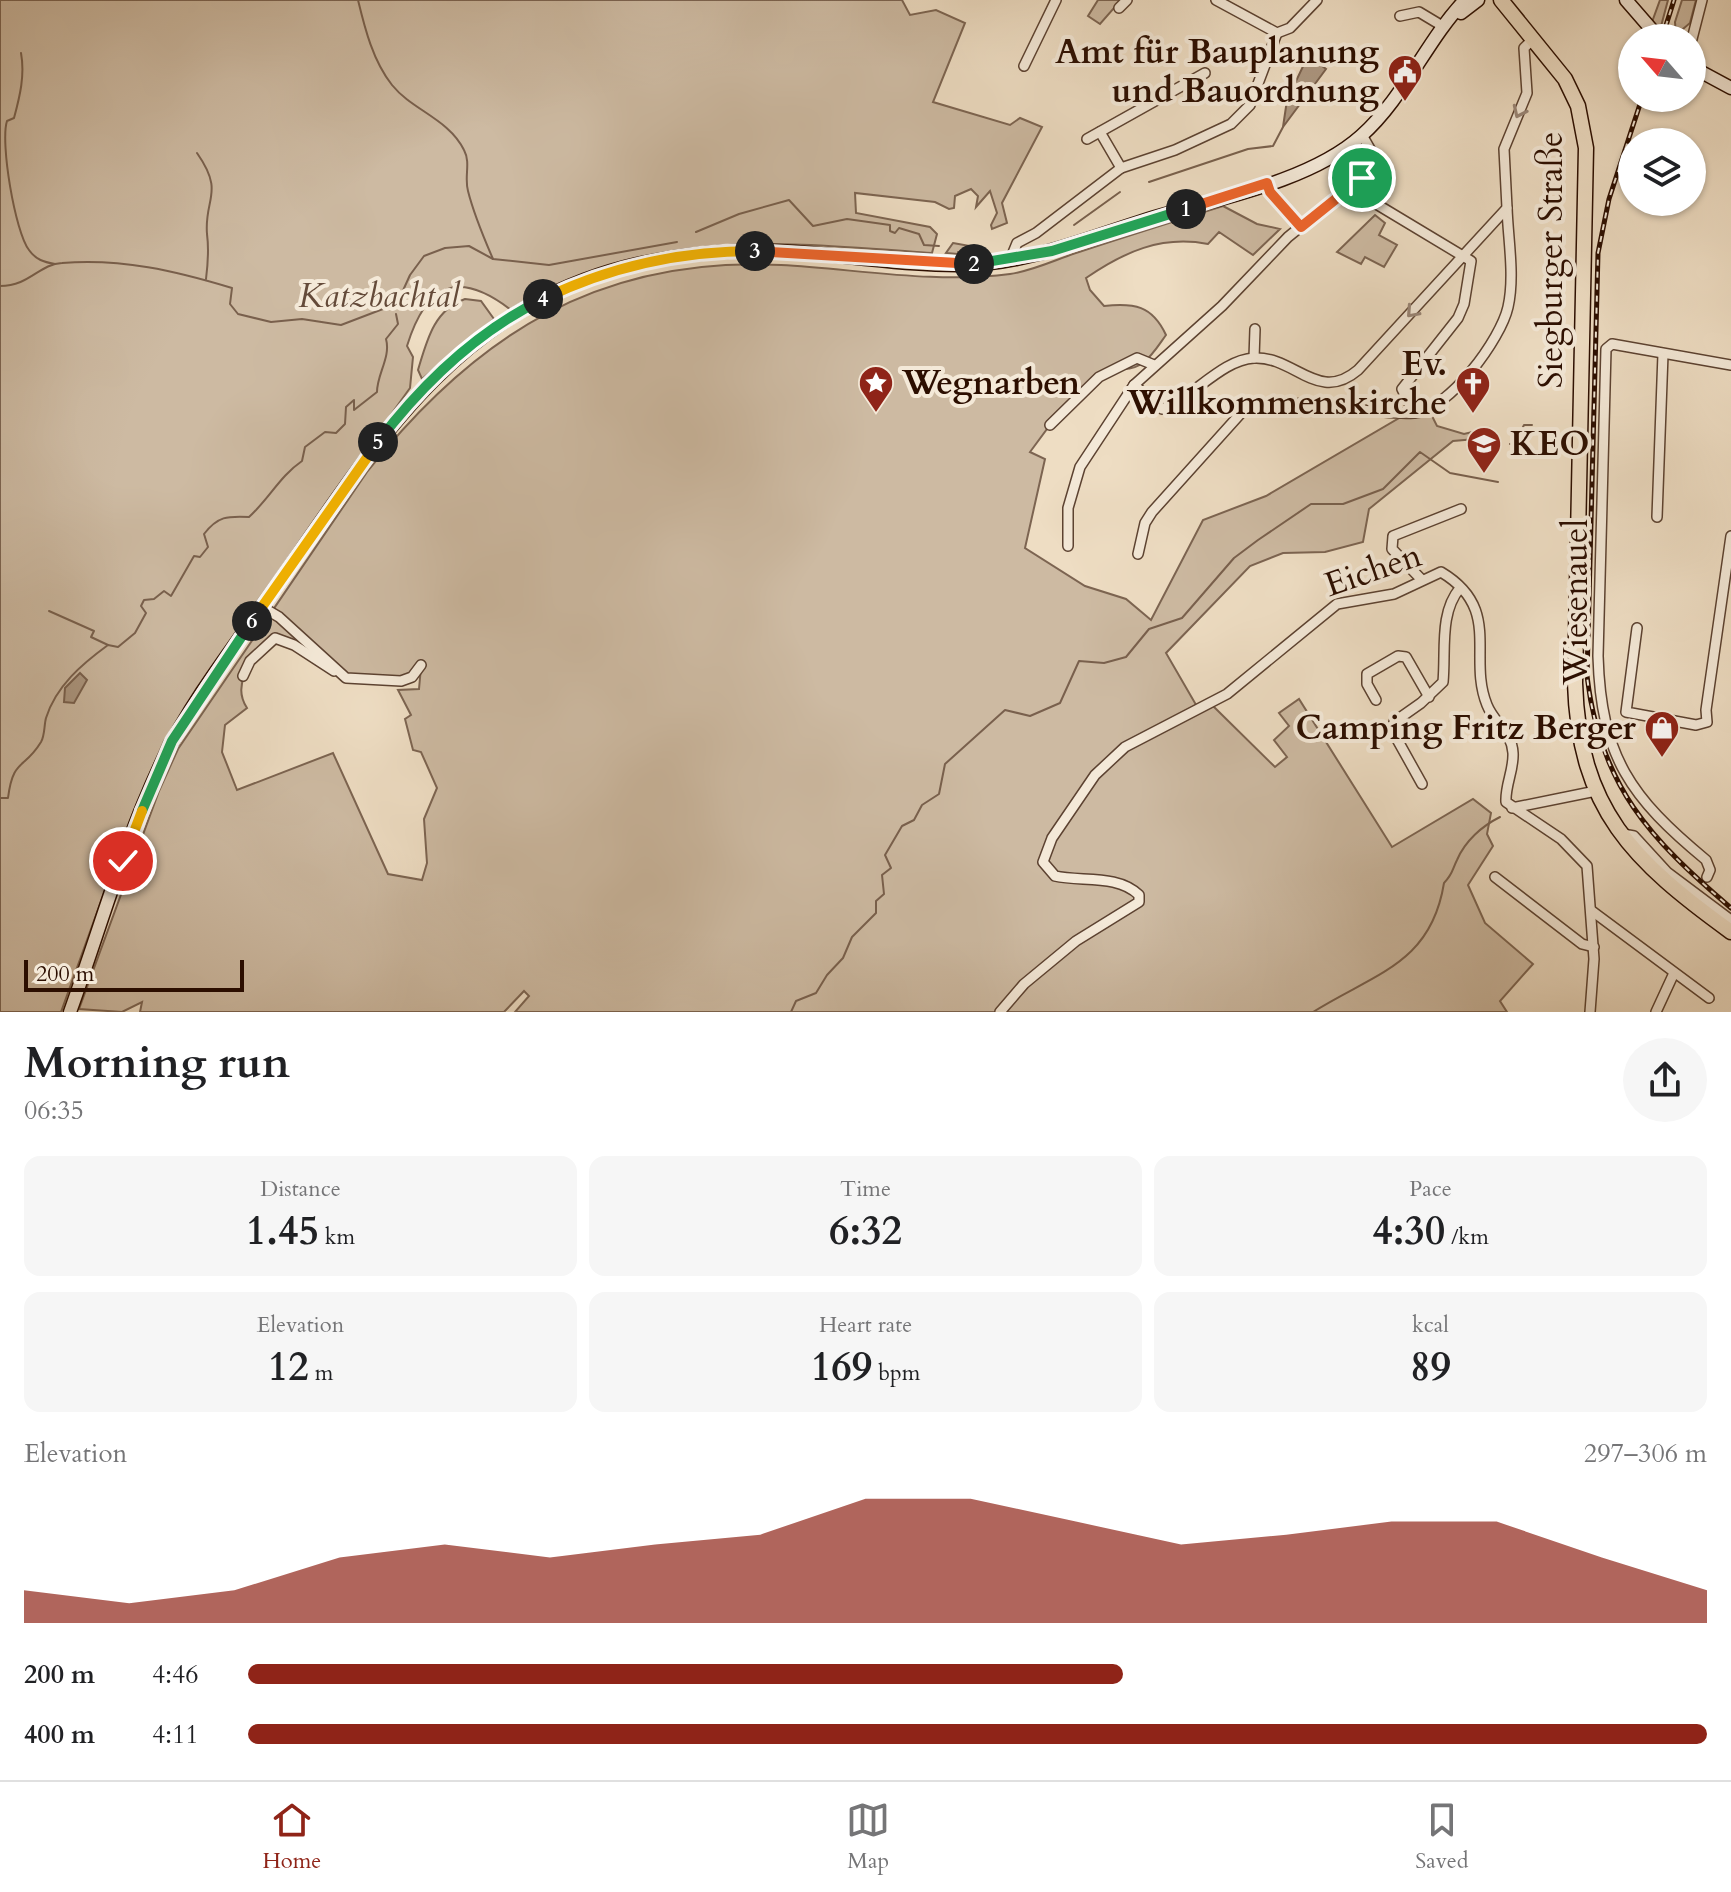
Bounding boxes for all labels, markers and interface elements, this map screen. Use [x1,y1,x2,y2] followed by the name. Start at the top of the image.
[1618,24,1706,112] north arrow
[1618,24,1706,216] map controls
[1055,29,1380,114] place label: Amt für Bauplanung und Bauordnung
[1386,53,1424,103] public building icon: Amt für Bauplanung und Bauordnung
[1513,104,1529,118] one-way arrow
[1618,128,1706,216] button: layers
[1528,132,1574,389] street label: Siegburger Straße
[1328,144,1396,212] pin
[1340,156,1384,200] icon: arrive
[1166,189,1206,229] pin: 1
[1180,194,1192,224] text: 1
[735,231,775,271] pin: 3
[749,236,761,266] text: 3
[954,244,994,284] pin: 2
[968,249,980,279] text: 2
[298,273,460,319] park label: Katzbachtal
[523,279,563,319] pin: 4
[537,284,549,314] text: 4
[1408,303,1422,318] one-way arrow
[1126,341,1447,426] place label: Ev. Willkommenskirche
[901,360,1080,406] place label: Wegnarben
[857,364,895,414] place icon: Wegnarben
[1454,365,1492,415] church icon: Ev. Willkommenskirche
[1510,421,1590,467] place label: KEO
[358,422,398,462] pin: 5
[1465,425,1503,475] school or university icon: KEO
[372,427,384,457] text: 5
[1553,519,1599,686] street label: Wiesenauel
[1318,532,1428,608] street label: Eichen
[232,601,272,641] pin: 6
[246,606,258,636] text: 6
[1296,705,1636,751] place label: Camping Fritz Berger
[1643,709,1681,759] shop icon: Camping Fritz Berger
[89,827,157,895] pin
[101,839,145,883] icon: check
[24,956,244,992] scale bar
[36,959,94,989] text: 200 m
[24,1033,290,1093] text: Morning run
[1623,1038,1707,1122] button: share
[24,1093,84,1128] text: 06:35
[260,1174,341,1204] text: Distance
[840,1174,891,1204] text: Time
[1409,1174,1452,1204] text: Pace
[246,1204,319,1259] text: 1.45
[829,1204,902,1259] text: 6:32
[1372,1204,1445,1259] text: 4:30
[319,1222,355,1252] text: km
[1445,1222,1489,1252] text: /km
[257,1310,344,1340] text: Elevation
[819,1310,912,1340] text: Heart rate
[1412,1310,1449,1340] text: kcal
[268,1340,309,1395] text: 12
[811,1340,872,1395] text: 169
[1410,1340,1451,1395] text: 89
[309,1358,333,1388] text: m
[872,1358,920,1388] text: bpm
[24,1436,127,1471] text: Elevation
[1584,1436,1707,1471] text: 297–306 m
[24,1657,95,1692] text: 200 m
[152,1657,199,1692] text: 4:46
[24,1717,95,1752] text: 400 m
[152,1717,199,1752] text: 4:11
[262,1798,321,1876] tab: Home
[846,1798,890,1876] tab: Map
[1415,1798,1469,1876] tab: Saved

